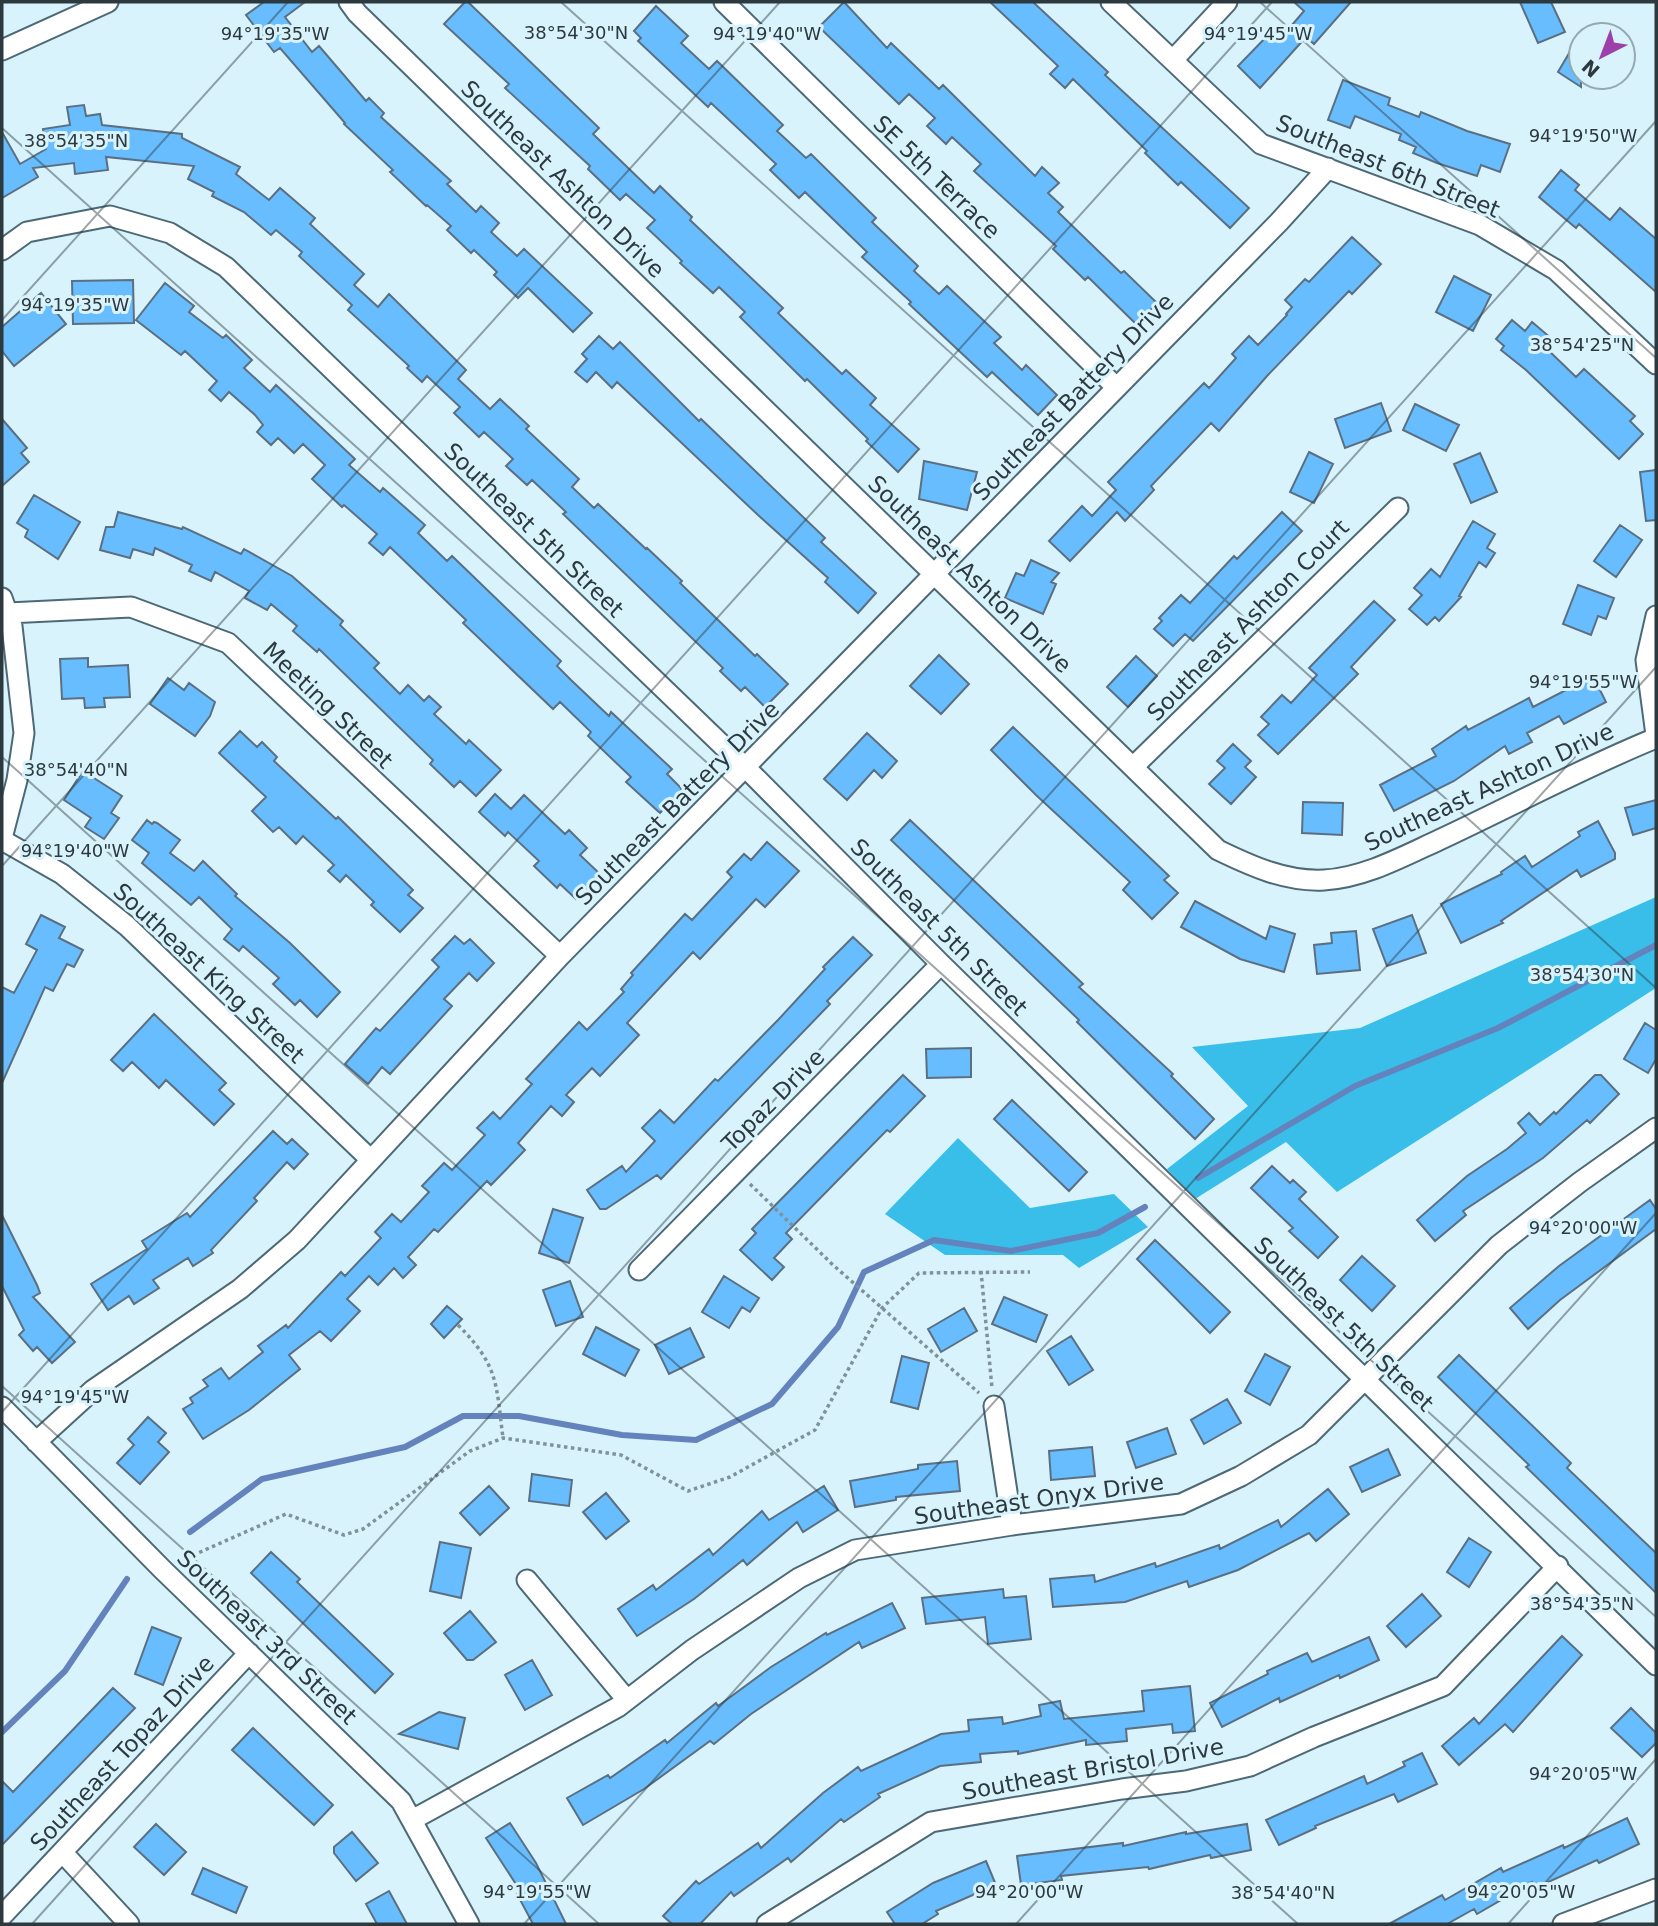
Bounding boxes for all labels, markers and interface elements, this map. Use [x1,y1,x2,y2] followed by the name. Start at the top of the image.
[1567,21,1637,91] north arrow
[524,22,628,43] text: 38°54'30"N
[221,23,330,44] text: 94°19'35"W
[713,23,822,44] text: 94°19'40"W
[1204,23,1313,44] text: 94°19'45"W
[1577,55,1604,82] text: N
[456,75,670,283] street label: Southeast Ashton Drive
[1272,109,1504,223] street label: Southeast 6th Street
[868,110,1006,244] street label: SE 5th Terrace
[1529,125,1638,146] text: 94°19'50"W
[24,130,128,151] text: 38°54'35"N
[967,288,1179,506] street label: Southeast Battery Drive
[21,294,130,315] text: 94°19'35"W
[1530,334,1634,355] text: 38°54'25"N
[439,438,629,622] street label: Southeast 5th Street
[863,470,1077,678] street label: Southeast Ashton Drive
[1142,514,1354,726] street label: Southeast Ashton Court
[258,637,398,773] street label: Meeting Street
[1529,671,1638,692] text: 94°19'55"W
[570,696,784,910] street label: Southeast Battery Drive
[1360,718,1618,856] street label: Southeast Ashton Drive
[24,759,128,780] text: 38°54'40"N
[845,833,1033,1021] street label: Southeast 5th Street
[21,840,130,861] text: 94°19'40"W
[108,878,310,1068] street label: Southeast King Street
[1530,964,1634,985] text: 38°54'30"N
[716,1044,829,1157] street label: Topaz Drive
[1529,1217,1638,1238] text: 94°20'00"W
[1249,1232,1439,1416] street label: Southeast 5th Street
[21,1386,130,1407] text: 94°19'45"W
[912,1469,1166,1529] street label: Southeast Onyx Drive
[172,1545,362,1729] street label: Southeast 3rd Street
[1530,1593,1634,1614] text: 38°54'35"N
[25,1650,219,1856] street label: Southeast Topaz Drive
[960,1733,1226,1805] street label: Southeast Bristol Drive
[1529,1763,1638,1784] text: 94°20'05"W
[483,1881,592,1902] text: 94°19'55"W
[975,1881,1084,1902] text: 94°20'00"W
[1467,1881,1576,1902] text: 94°20'05"W
[1231,1882,1335,1903] text: 38°54'40"N

